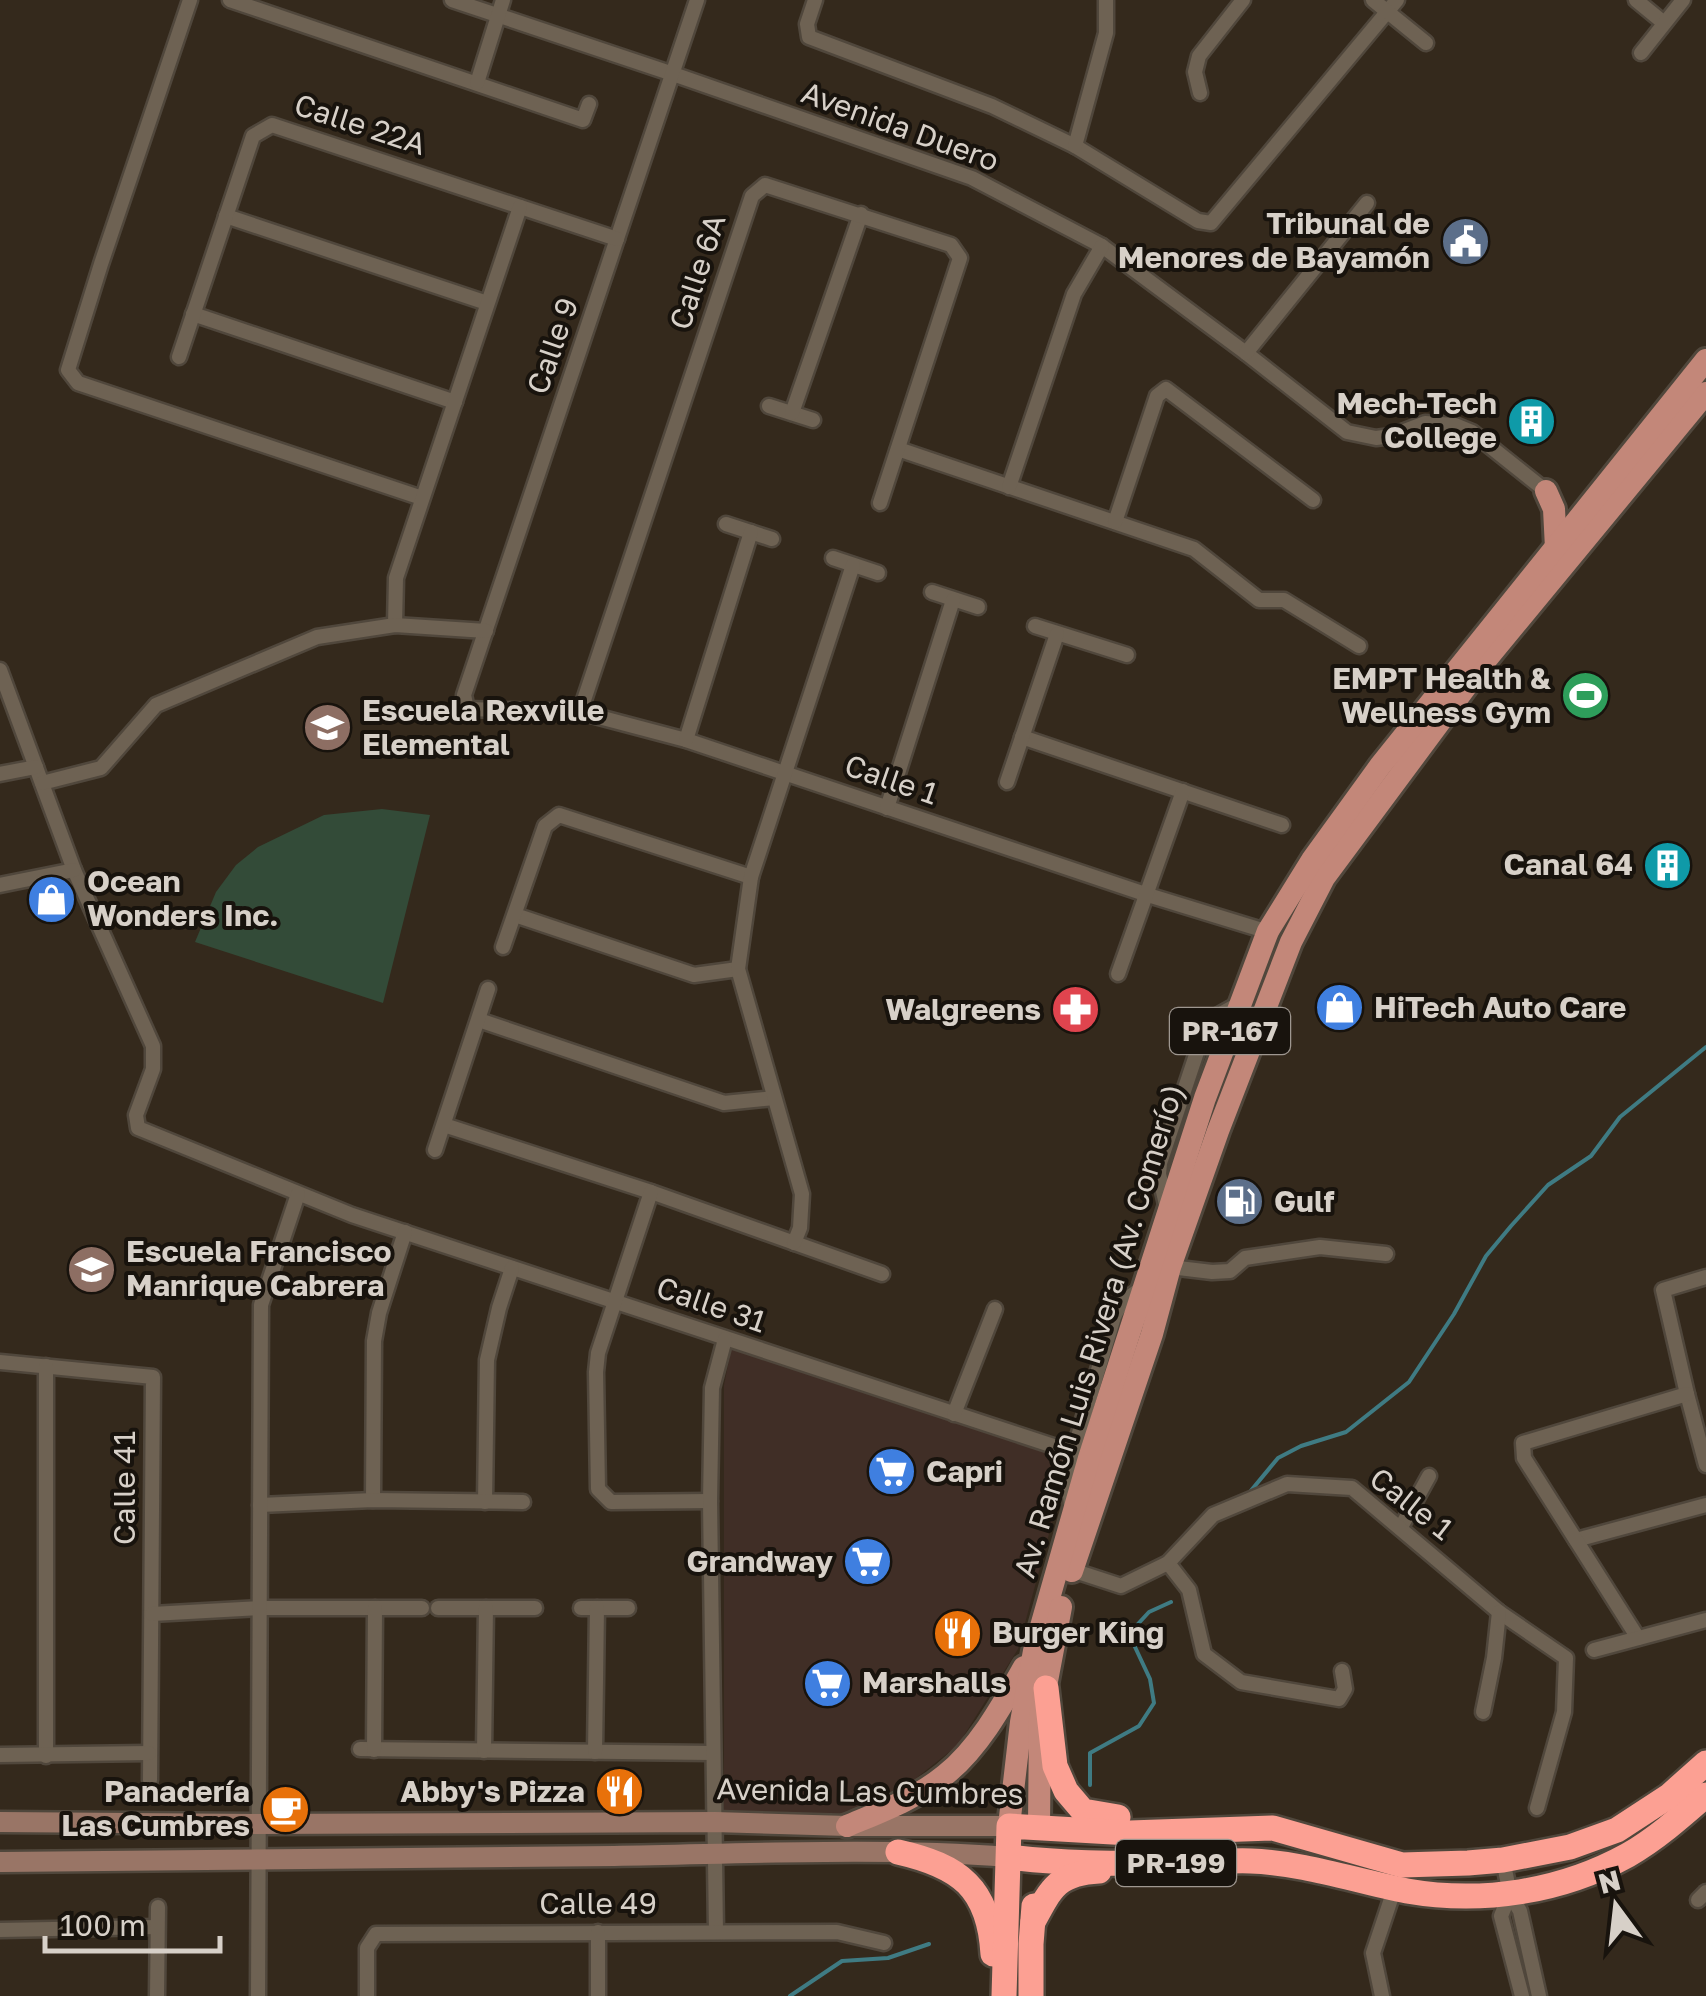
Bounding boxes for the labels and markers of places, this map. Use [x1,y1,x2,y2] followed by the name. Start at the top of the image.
[1118,205,1430,275] place label: Tribunal de Menores de Bayamón
[1439,215,1491,267] public building icon: Tribunal de Menores de Bayamón
[1336,385,1497,455] place label: Mech-Tech College
[1506,395,1558,447] building icon: Mech-Tech College
[1332,660,1552,730] place label: EMPT Health & Wellness Gym
[1560,670,1612,722] sports icon: EMPT Health & Wellness Gym
[362,692,604,762] place label: Escuela Rexville Elemental
[301,702,353,754] school or university icon: Escuela Rexville Elemental
[1642,839,1694,891] building icon: Canal 64
[1503,846,1633,882] place label: Canal 64
[87,863,279,933] place label: Ocean Wonders Inc.
[26,873,78,925] shop icon: Ocean Wonders Inc.
[1313,982,1365,1034] shop icon: HiTech Auto Care
[1050,984,1102,1036] pharmacy icon: Walgreens
[1374,989,1627,1025] place label: HiTech Auto Care
[885,991,1041,1027] place label: Walgreens
[1213,1176,1265,1228] fuel station icon: Gulf
[1274,1183,1334,1219] place label: Gulf
[126,1233,391,1303] place label: Escuela Francisco Manrique Cabrera
[65,1243,117,1295] school or university icon: Escuela Francisco Manrique Cabrera
[865,1446,917,1498] supermarket icon: Capri
[926,1453,1003,1489] place label: Capri
[842,1536,894,1588] supermarket icon: Grandway
[687,1543,833,1579] place label: Grandway
[931,1607,983,1659] restaurant icon: Burger King
[992,1614,1164,1650] place label: Burger King
[801,1657,853,1709] supermarket icon: Marshalls
[862,1664,1007,1700] place label: Marshalls
[594,1766,646,1818] restaurant icon: Abby's Pizza
[61,1773,250,1843] place label: Panadería Las Cumbres
[400,1773,585,1809] place label: Abby's Pizza
[259,1783,311,1835] cafe icon: Panadería Las Cumbres

